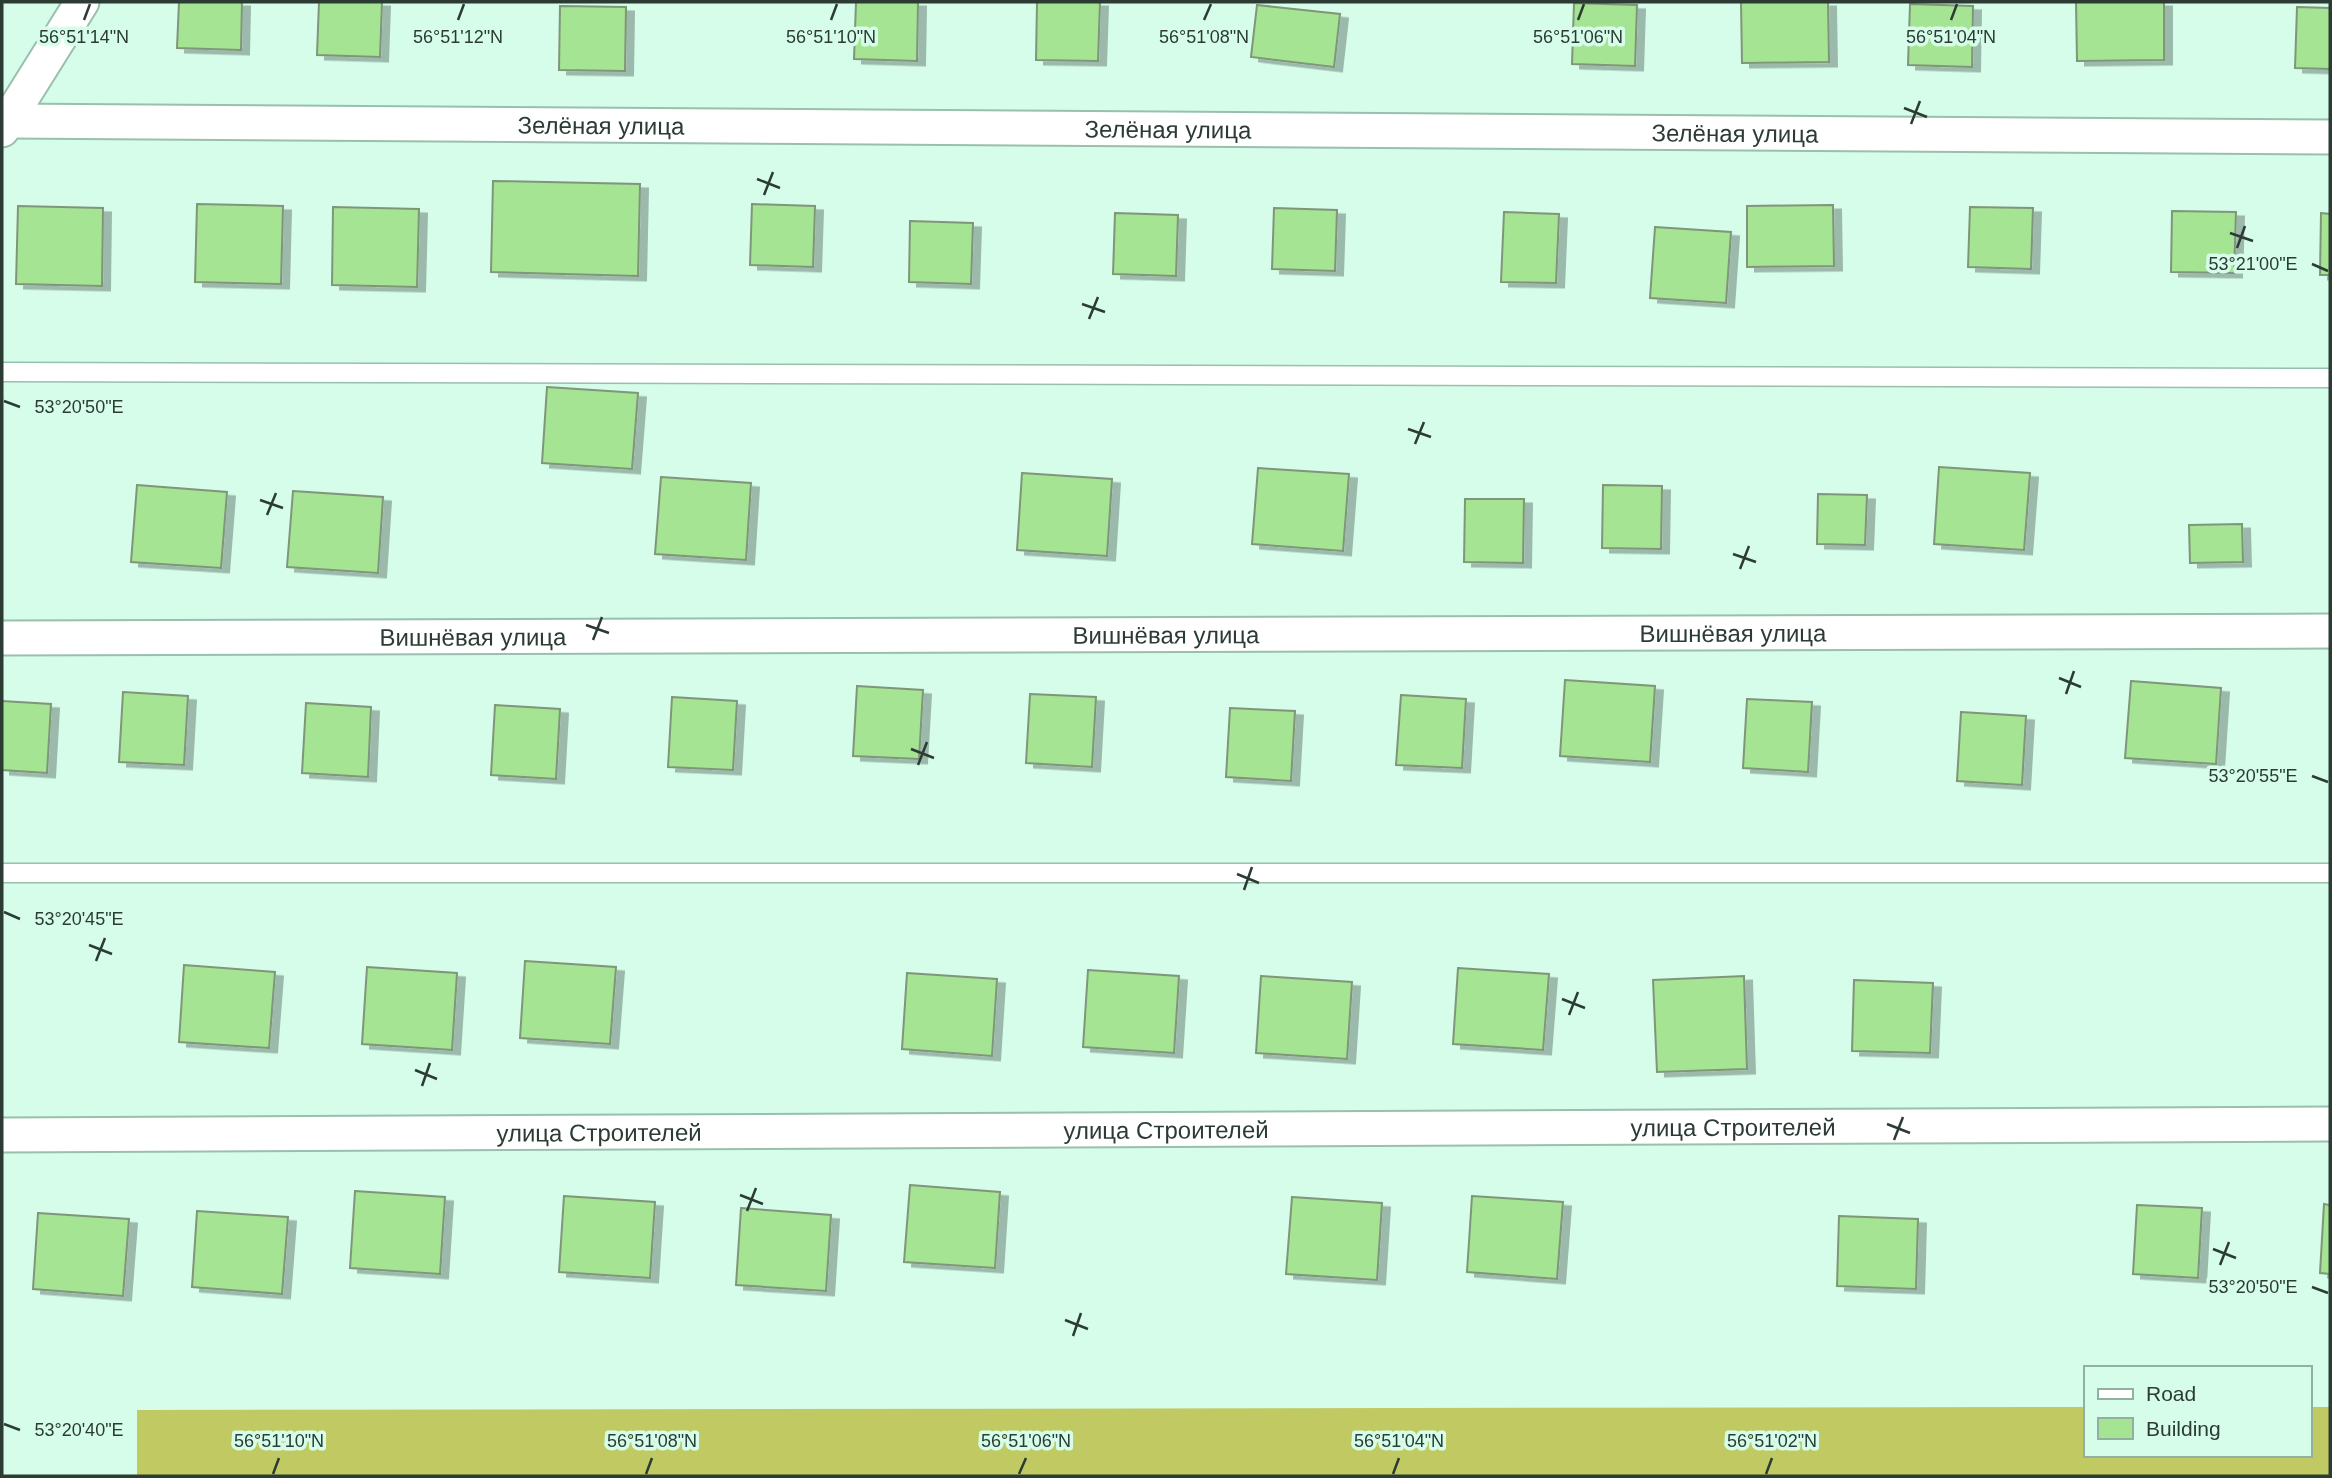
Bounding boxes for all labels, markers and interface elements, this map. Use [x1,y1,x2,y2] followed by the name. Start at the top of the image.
[39,27,129,47] text: 56°51'14"N
[413,27,503,47] text: 56°51'12"N
[786,27,876,47] text: 56°51'10"N
[1159,27,1249,47] text: 56°51'08"N
[1533,27,1623,47] text: 56°51'06"N
[1906,27,1996,47] text: 56°51'04"N
[518,111,685,139] street label: Зелёная улица
[1085,115,1252,143] street label: Зелёная улица
[1651,119,1819,147] street label: Зелёная улица
[2208,254,2298,274] text: 53°21'00"E
[34,397,124,417] text: 53°20'50"E
[1640,619,1827,647] street label: Вишнёвая улица
[1073,621,1260,648] street label: Вишнёвая улица
[380,623,567,650] street label: Вишнёвая улица
[2208,766,2298,786] text: 53°20'55"E
[34,909,124,929] text: 53°20'45"E
[1630,1113,1836,1141] street label: улица Строителей
[1063,1116,1269,1143] street label: улица Строителей
[496,1118,702,1146] street label: улица Строителей
[2208,1277,2298,1297] text: 53°20'50"E
[2084,1366,2311,1457] legend
[2146,1382,2196,1405] text: Road
[2146,1417,2221,1440] text: Building
[34,1420,124,1440] text: 53°20'40"E
[234,1431,324,1451] text: 56°51'10"N
[607,1431,697,1451] text: 56°51'08"N
[981,1431,1071,1451] text: 56°51'06"N
[1354,1431,1444,1451] text: 56°51'04"N
[1727,1431,1817,1451] text: 56°51'02"N

